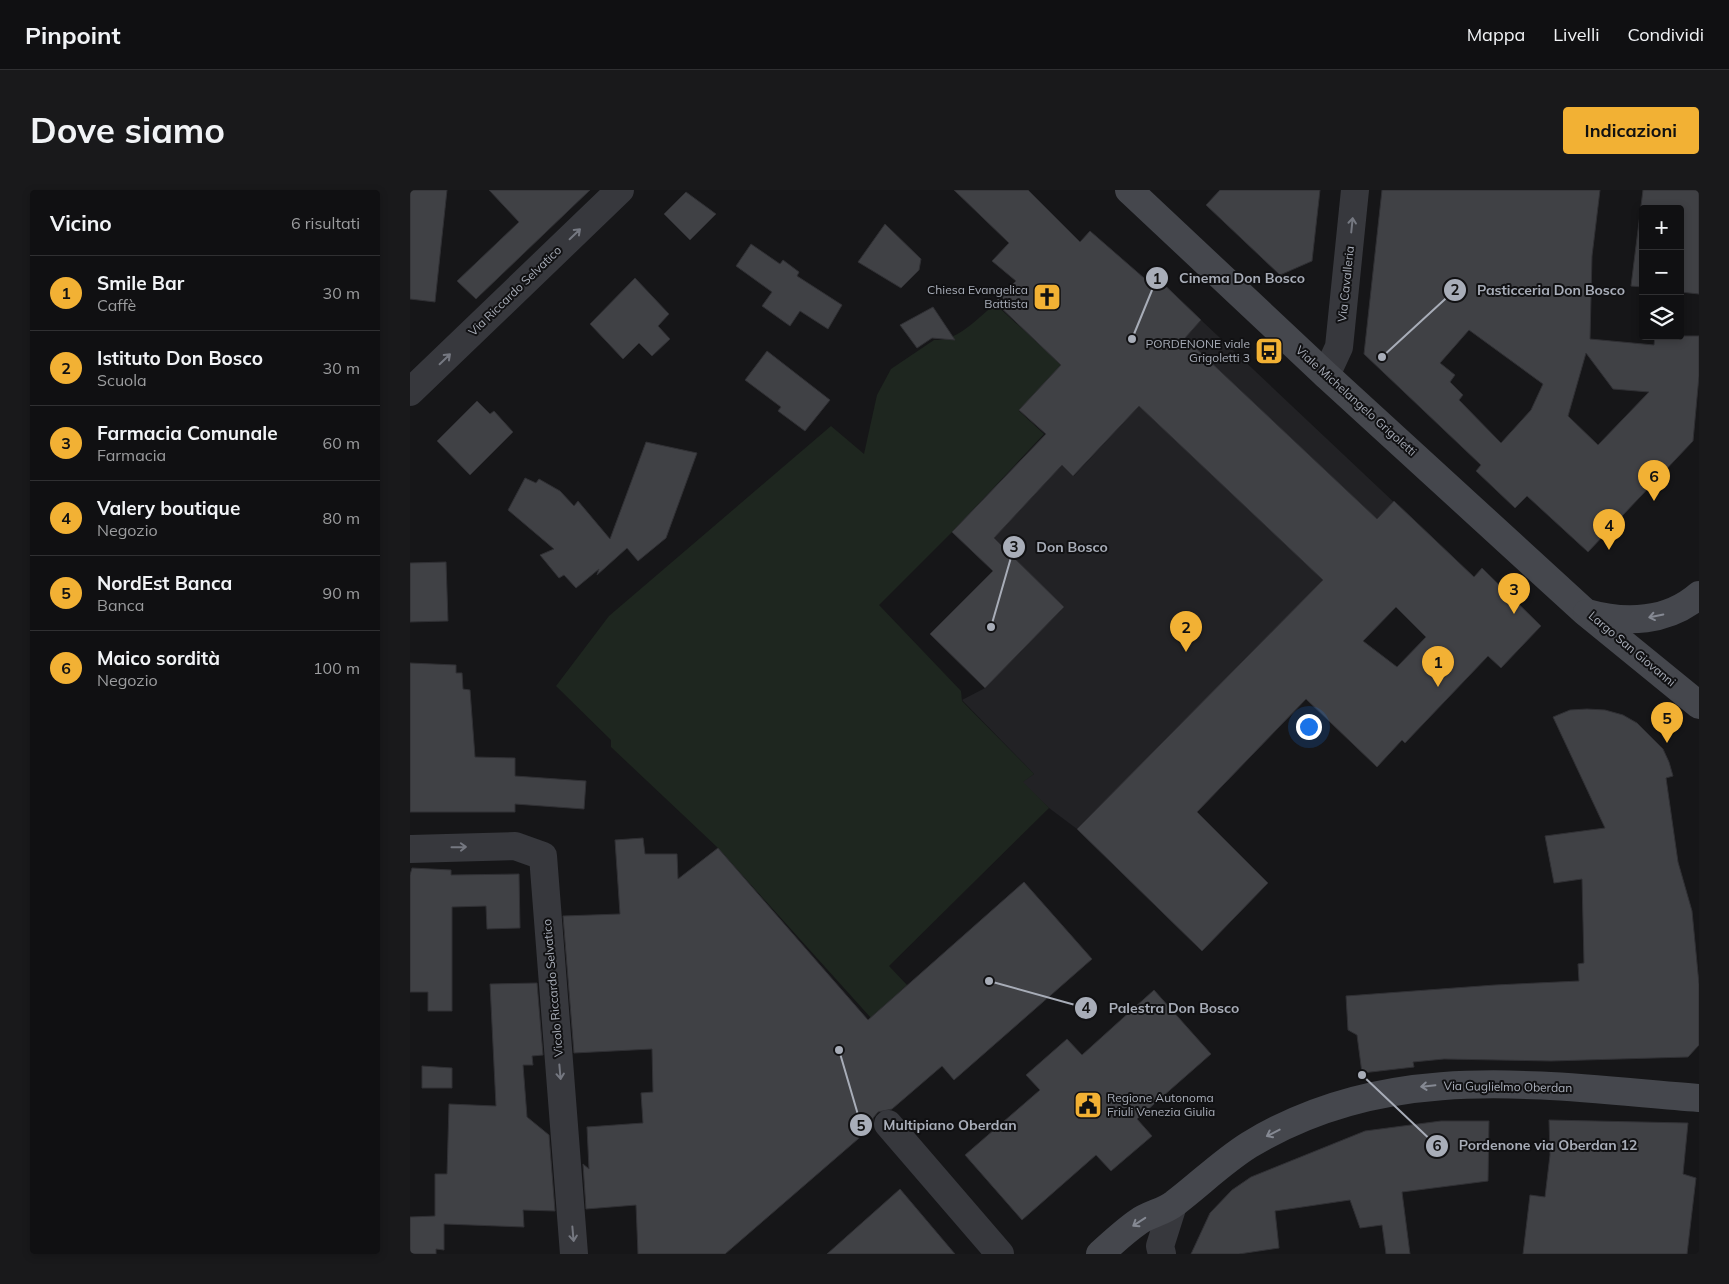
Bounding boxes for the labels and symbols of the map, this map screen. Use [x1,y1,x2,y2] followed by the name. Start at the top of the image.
[1347,217,1357,233] one-way arrow
[569,228,581,240] one-way arrow
[465,242,564,339] street label: Via Riccardo Selvatico
[1334,245,1357,323] street label: Via Cavalleria
[1145,264,1315,293] callout: Cinema Don Bosco
[1152,269,1162,288] text: 1
[1179,269,1305,287] text: Cinema Don Bosco
[1442,275,1635,304] callout: Pasticceria Don Bosco
[1450,280,1460,299] text: 2
[1477,281,1625,299] text: Pasticceria Don Bosco
[927,282,1028,311] place label: Chiesa Evangelica Battista
[1032,282,1062,312] church icon: Chiesa Evangelica Battista
[1145,336,1250,365] place label: PORDENONE viale Grigoletti 3
[1254,336,1284,366] bus stop icon: PORDENONE viale Grigoletti 3
[1293,342,1420,459] street label: Viale Michelangelo Grigoletti
[439,353,451,365] one-way arrow
[1638,460,1670,501] pin: 6
[1593,509,1625,550] pin: 4
[1002,532,1118,561] callout: Don Bosco
[1009,537,1019,556] text: 3
[1036,538,1108,556] text: Don Bosco
[1498,573,1530,614] pin: 3
[1586,608,1679,689] street label: Largo San Giovanni
[1170,611,1202,652] pin: 2
[1648,612,1664,621] one-way arrow
[1422,646,1454,687] pin: 1
[1651,702,1683,743] pin: 5
[1296,714,1322,740] your location
[450,843,466,852] one-way arrow
[539,918,566,1058] street label: Vicolo Riccardo Selvatico
[1073,994,1249,1023] callout: Palestra Don Bosco
[1081,998,1091,1017] text: 4
[1109,999,1239,1017] text: Palestra Don Bosco
[555,1064,565,1080] one-way arrow
[1443,1078,1573,1095] street label: Via Guglielmo Oberdan
[1420,1081,1436,1091] one-way arrow
[1073,1090,1103,1120] public building icon: Regione Autonoma Friuli Venezia Giulia
[1107,1090,1215,1119] place label: Regione Autonoma Friuli Venezia Giulia
[848,1111,1026,1140] callout: Multipiano Oberdan
[856,1116,866,1135] text: 5
[883,1116,1017,1134] text: Multipiano Oberdan
[1266,1129,1281,1138] one-way arrow
[1424,1131,1648,1160] callout: Pordenone via Oberdan 12
[1432,1136,1442,1155] text: 6
[1459,1136,1637,1154] text: Pordenone via Oberdan 12
[1132,1217,1146,1228] one-way arrow
[568,1226,578,1242] one-way arrow

